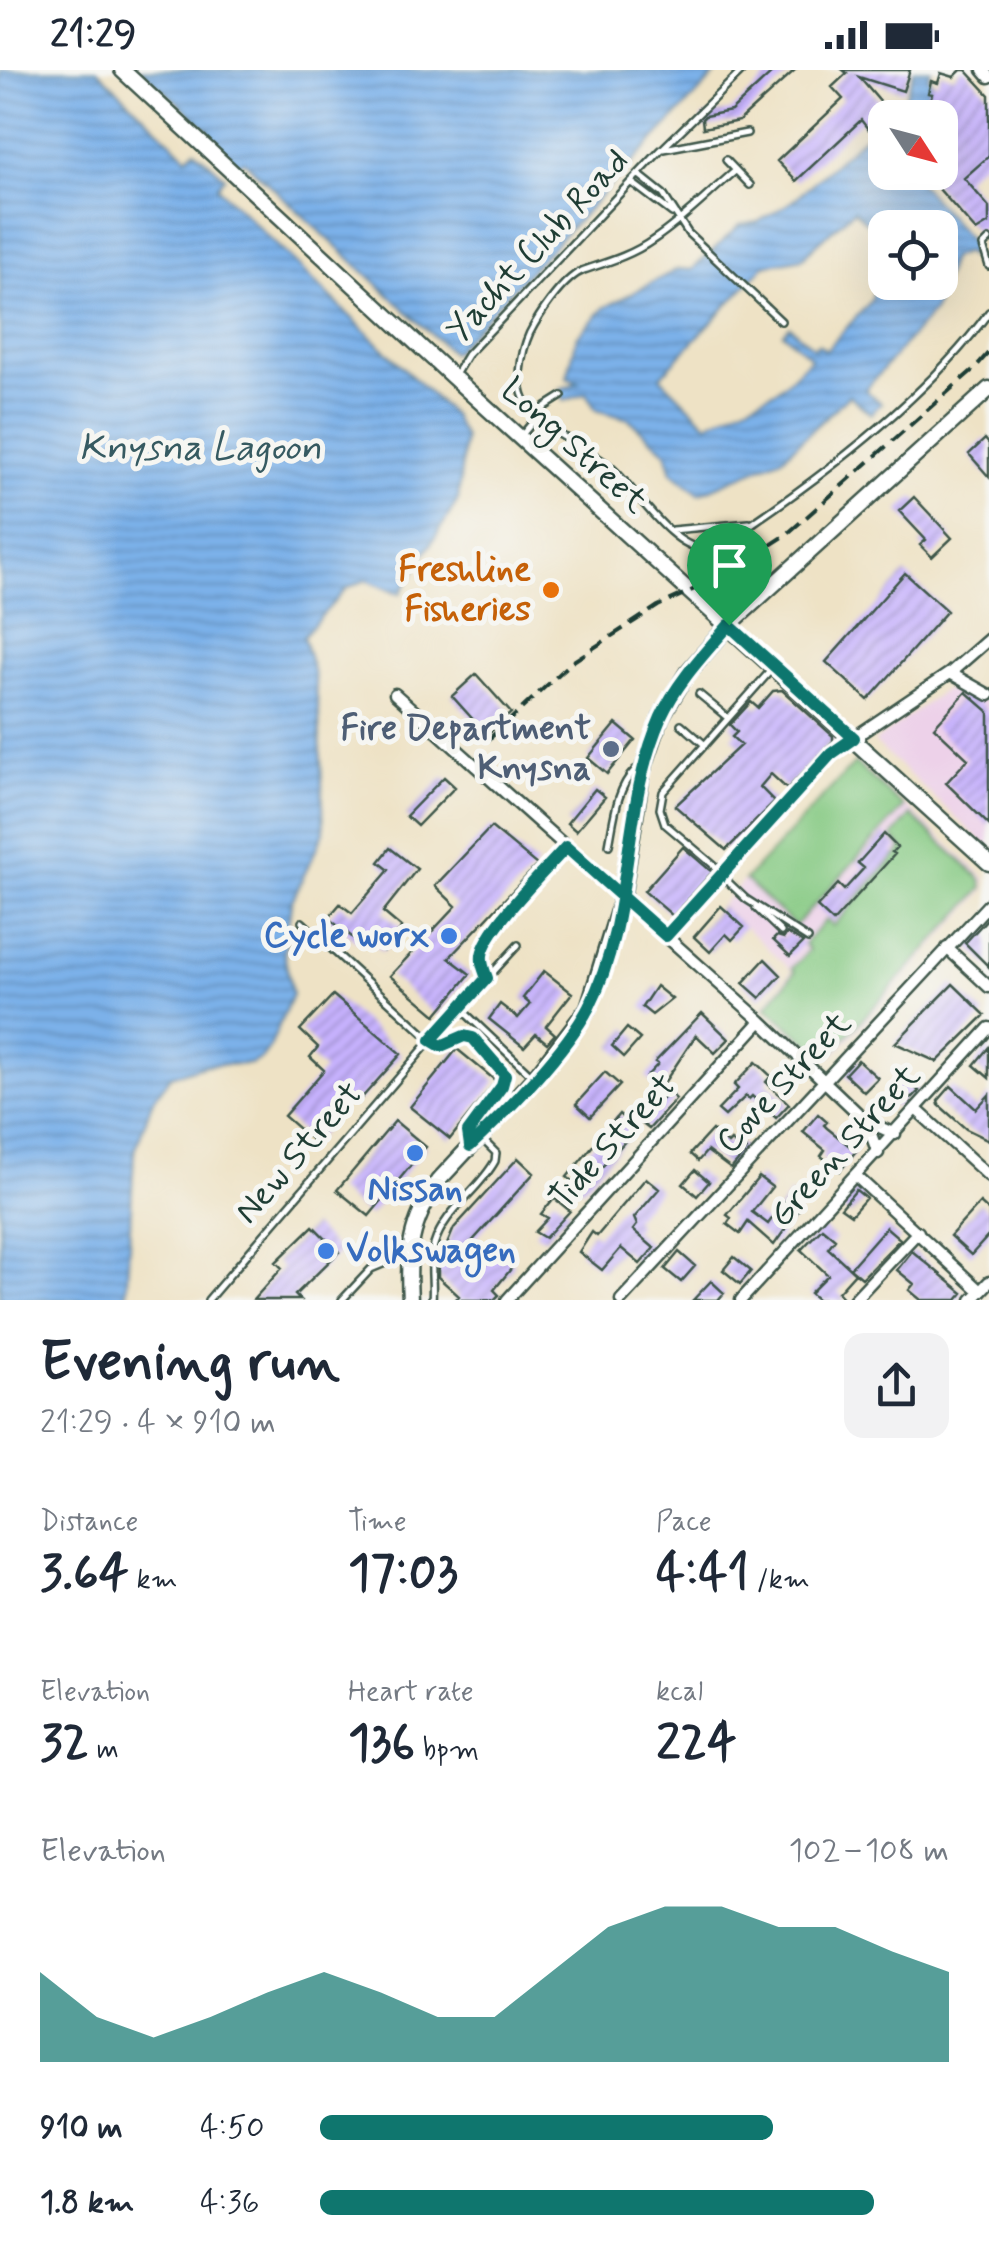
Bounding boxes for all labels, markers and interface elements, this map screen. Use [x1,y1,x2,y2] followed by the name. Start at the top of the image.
[50,11,136,60] text: 21:29
[868,100,958,190] north arrow
[868,100,958,300] map controls
[436,139,640,353] street label: Yacht Club Road
[868,210,958,300] button: locate
[489,368,658,527] street label: Long Street
[79,424,321,473] water label: Knysna Lagoon
[687,523,772,626] pin
[702,538,757,593] icon: arrive
[398,547,531,633] place label: Freshline Fisheries
[540,579,562,601] marker: Freshline Fisheries
[340,706,591,792] place label: Fire Department Knysna
[600,738,622,760] marker: Fire Department Knysna
[264,913,430,959] place label: Cycle worx
[438,925,460,947] marker: Cycle worx
[706,1002,862,1164] street label: Cove Street
[759,1054,931,1238] street label: Green Street
[539,1064,687,1220] street label: Tide Street
[225,1072,373,1234] street label: New Street
[404,1142,426,1164] marker: Nissan
[367,1167,463,1213] place label: Nissan
[346,1228,516,1278] place label: Volkswagen
[315,1240,337,1262] marker: Volkswagen
[40,1328,340,1400] text: Evening run
[844,1333,949,1438] button: share
[40,1402,276,1444] text: 21:29 · 4 × 910 m
[40,1504,138,1541] text: Distance
[348,1504,407,1541] text: Time
[656,1504,712,1541] text: Pace
[40,1541,129,1607] text: 3.64
[348,1541,458,1607] text: 17:03
[656,1541,749,1607] text: 4:41
[129,1562,177,1599] text: km
[749,1562,810,1599] text: /km
[40,1674,150,1711] text: Elevation
[348,1674,474,1711] text: Heart rate
[656,1674,703,1711] text: kcal
[40,1711,89,1777] text: 32
[348,1711,415,1777] text: 136
[656,1711,736,1777] text: 224
[89,1732,119,1769] text: m
[415,1732,479,1769] text: bpm
[40,1830,166,1872] text: Elevation
[789,1830,949,1872] text: 102–108 m
[40,2107,123,2149] text: 910 m
[200,2107,265,2149] text: 4:50
[40,2182,134,2224] text: 1.8 km
[200,2182,259,2224] text: 4:36

